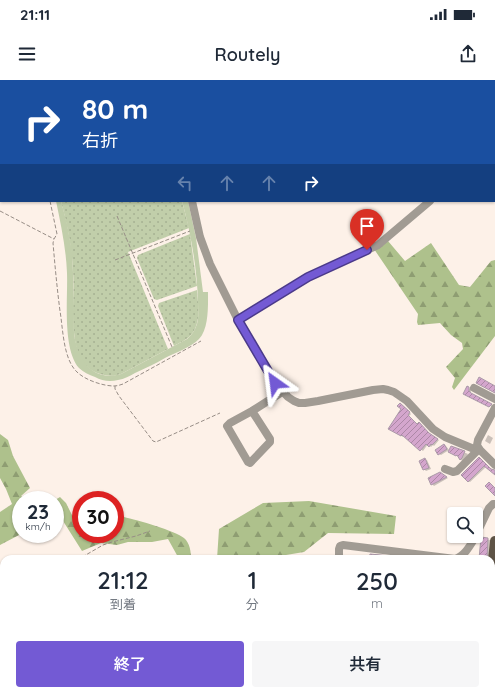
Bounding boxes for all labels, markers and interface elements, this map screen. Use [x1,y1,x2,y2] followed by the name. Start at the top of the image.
[20,5,50,24] text: 21:11
[16,43,38,65] icon: menu
[215,43,280,66] text: Routely
[457,43,479,65] icon: share
[82,91,148,126] text: 80 m
[16,96,68,148] icon: right
[82,129,118,152] text: 右折
[174,172,196,194] icon: left
[216,172,238,194] icon: ahead
[258,172,280,194] icon: ahead
[300,172,322,194] icon: right
[350,209,384,250] pin
[356,215,378,237] icon: arrive
[254,362,296,404] position arrow
[72,491,124,543] speed limit sign: 30
[27,499,49,524] text: 23
[447,507,483,543] map controls
[447,507,483,543] button: search
[25,520,51,533] text: km/h
[97,565,149,595] text: 21:12
[248,565,257,595] text: 1
[356,566,398,596] text: 250
[371,595,383,611] text: m
[110,596,136,612] text: 到着
[246,596,259,612] text: 分
[16,641,244,687] button: 終了
[252,641,479,687] button: 共有

